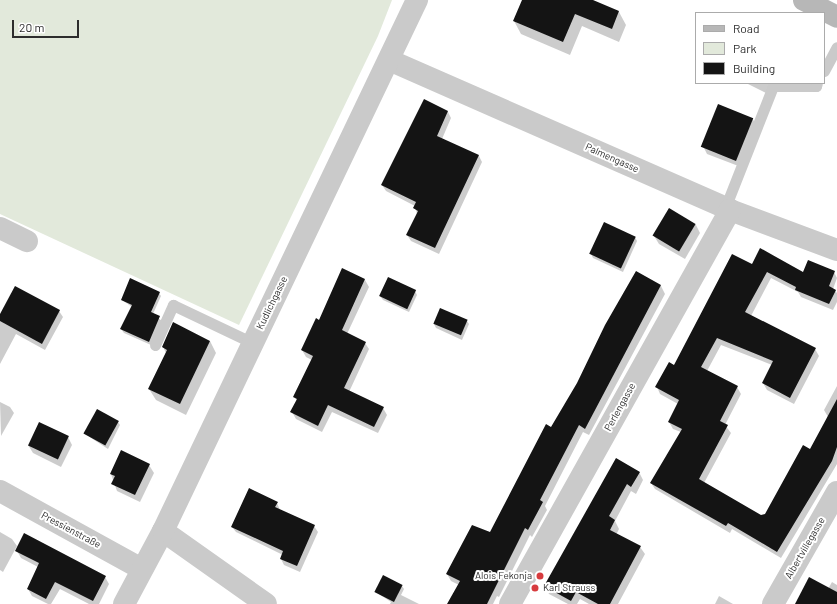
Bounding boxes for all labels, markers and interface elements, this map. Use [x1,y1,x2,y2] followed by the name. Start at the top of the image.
[14,12,81,38] scale bar
[695,12,825,84] legend
[19,20,45,34] text: 20 m
[733,21,760,35] text: Road
[733,41,757,55] text: Park
[733,61,775,75] text: Building
[583,141,641,175] street label: Palmengasse
[254,274,290,332] street label: Kudlichgasse
[602,381,638,433] street label: Perlengasse
[39,509,103,551] street label: Pressienstraße
[783,515,827,581] street label: Albertvillegasse
[475,570,532,582] place label: Alois Fekonja
[535,571,545,581] marker: Alois Fekonja
[543,582,595,594] place label: Karl Strauss
[530,583,540,593] marker: Karl Strauss

